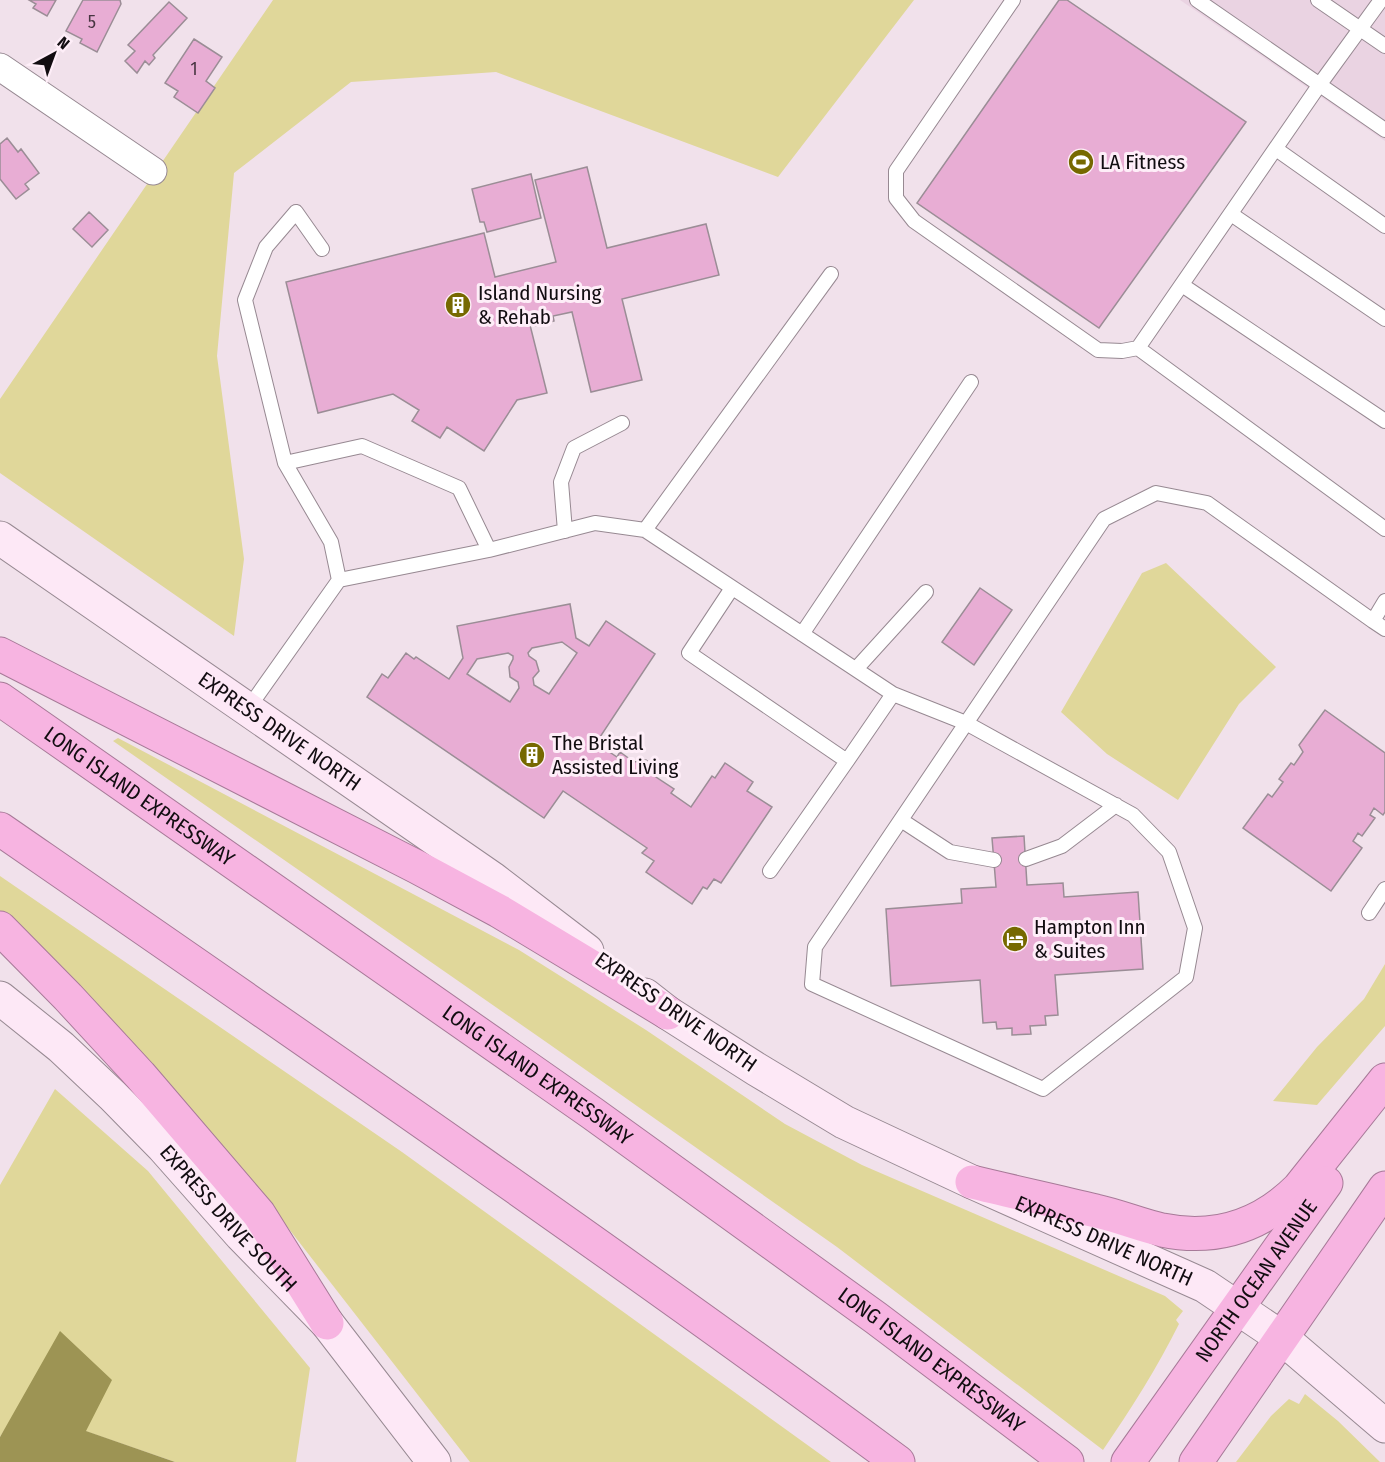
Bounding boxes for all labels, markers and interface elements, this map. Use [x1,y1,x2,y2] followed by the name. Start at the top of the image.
[88,11,96,33] house number: 5
[24,24,84,84] north arrow
[54,33,73,53] text: N
[190,58,198,80] house number: 1
[1066,147,1096,177] sports icon: LA Fitness
[1100,149,1185,175] place label: LA Fitness
[478,280,602,330] place label: Island Nursing & Rehab
[443,290,473,320] building icon: Island Nursing & Rehab
[193,666,366,797] street label: EXPRESS DRIVE NORTH
[39,721,240,872] street label: LONG ISLAND EXPRESSWAY
[552,730,678,780] place label: The Bristal Assisted Living
[517,740,547,770] building icon: The Bristal Assisted Living
[1034,914,1146,964] place label: Hampton Inn & Suites
[1000,924,1030,954] hotel icon: Hampton Inn & Suites
[590,946,762,1078] street label: EXPRESS DRIVE NORTH
[437,999,638,1151] street label: LONG ISLAND EXPRESSWAY
[154,1139,303,1298] street label: EXPRESS DRIVE SOUTH
[1011,1190,1197,1292] street label: EXPRESS DRIVE NORTH
[1190,1195,1323,1367] street label: NORTH OCEAN AVENUE
[833,1282,1030,1439] street label: LONG ISLAND EXPRESSWAY

